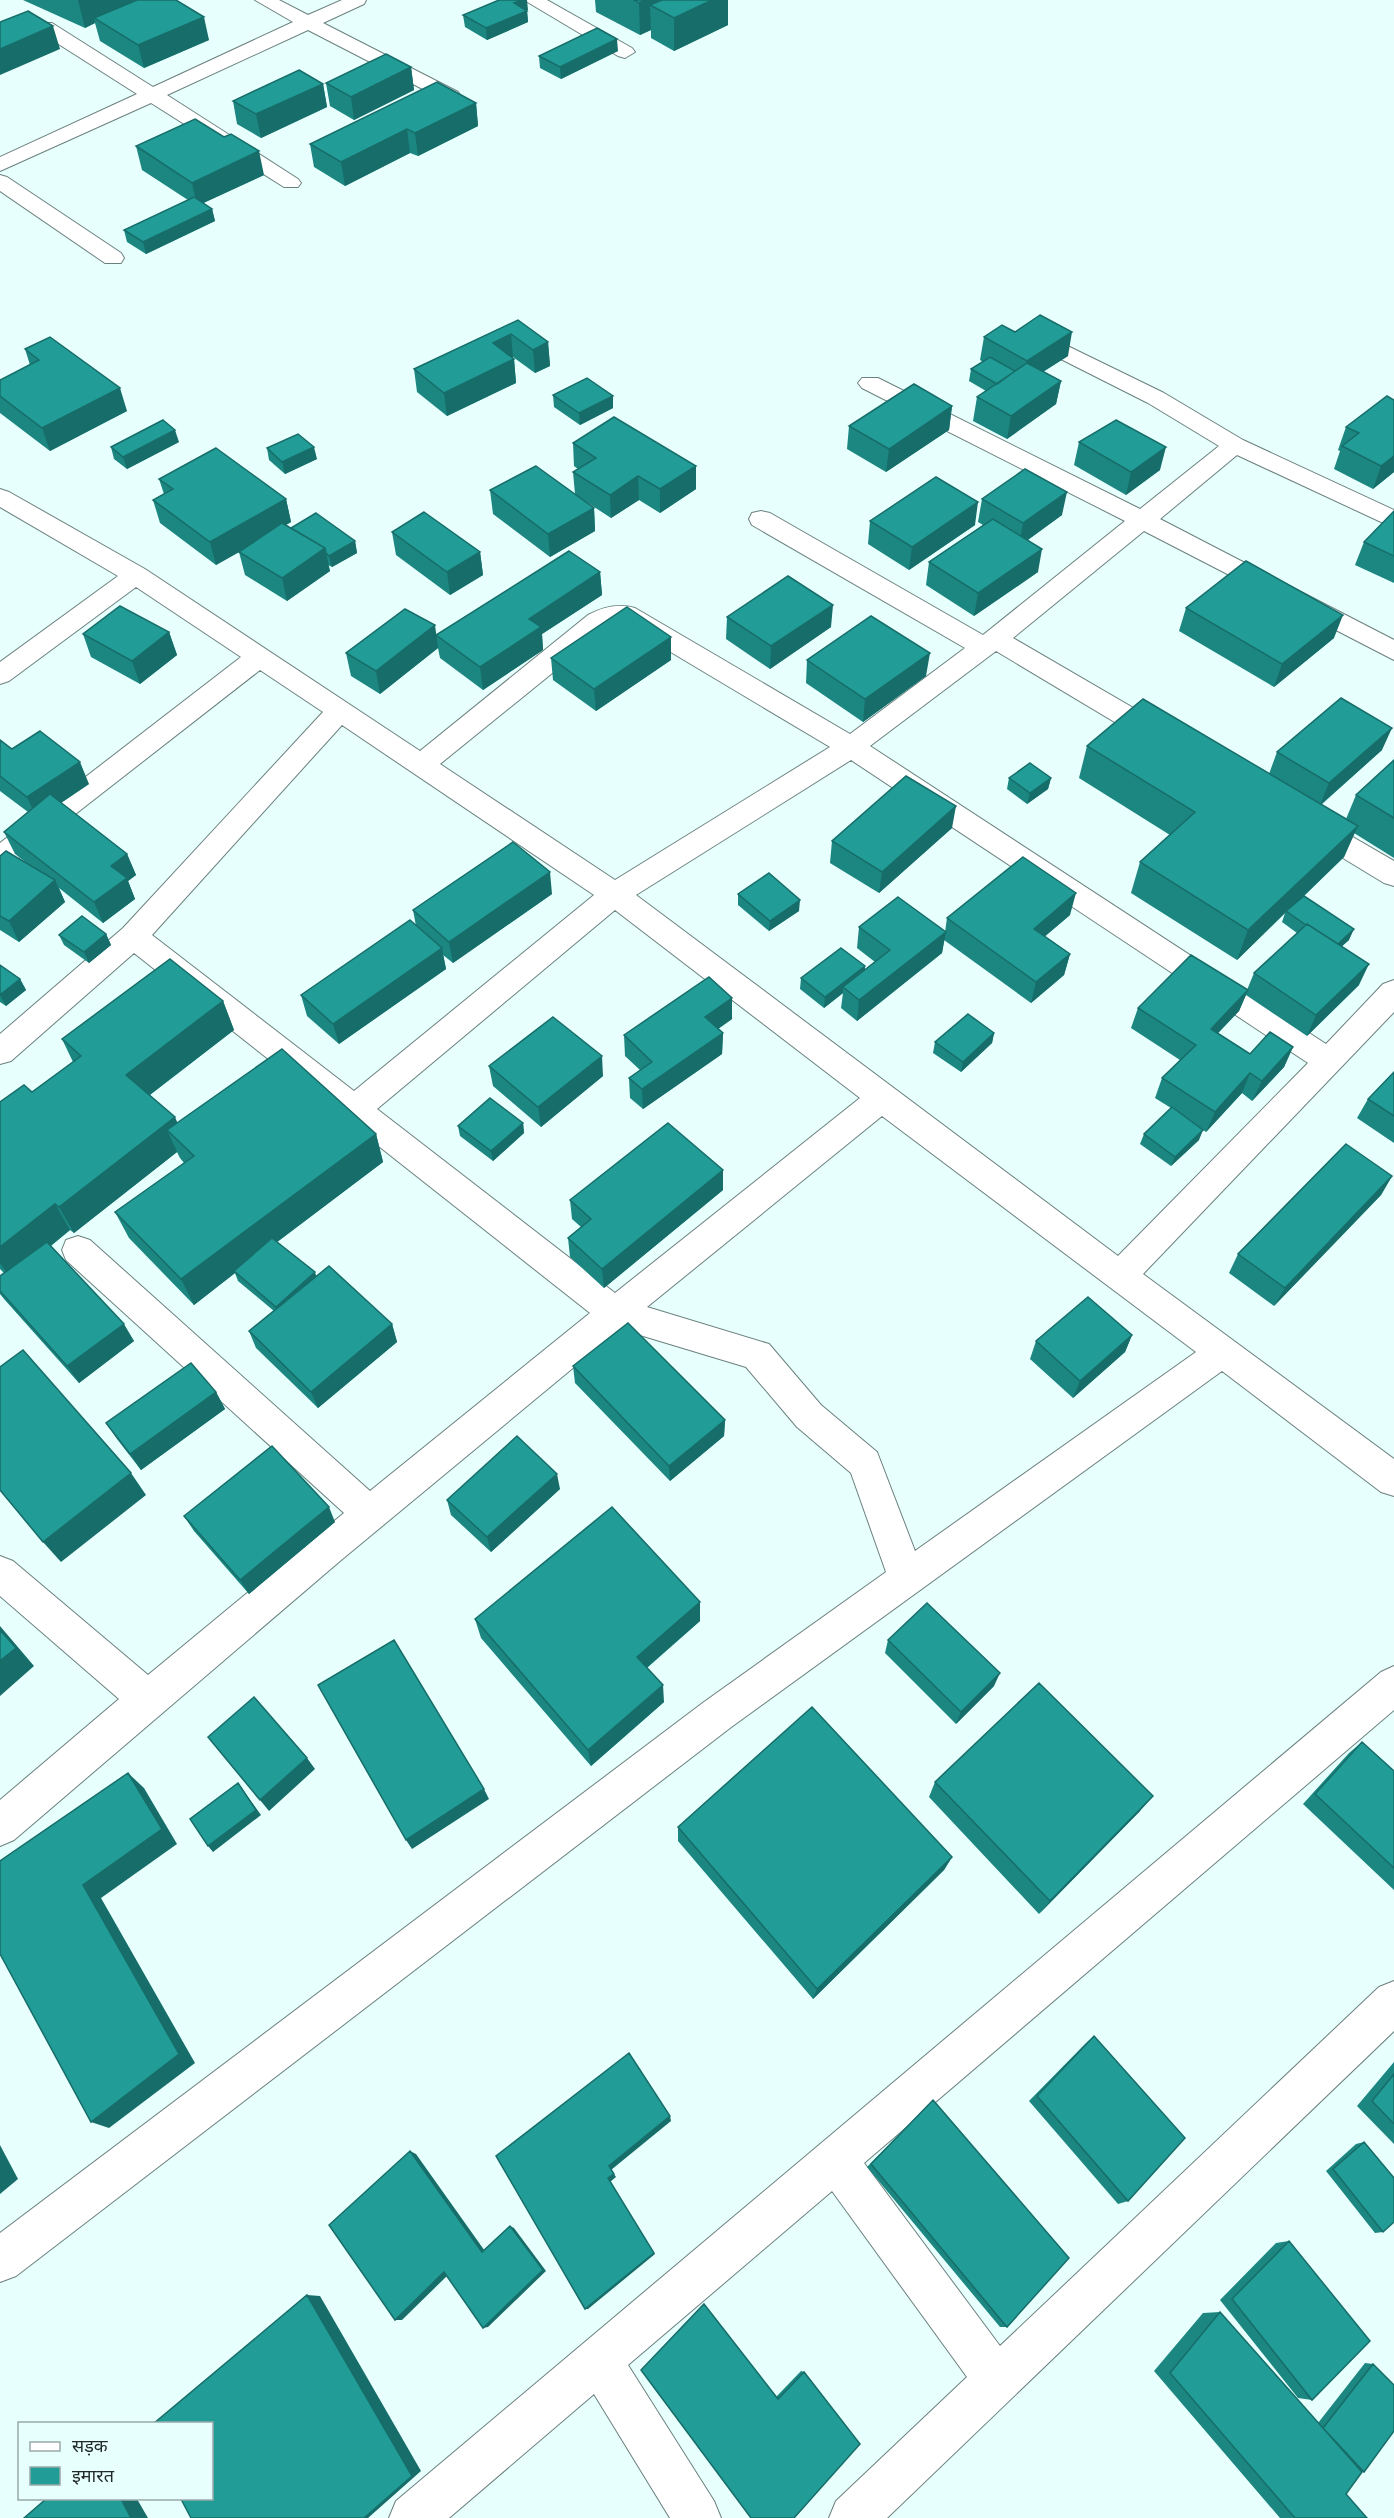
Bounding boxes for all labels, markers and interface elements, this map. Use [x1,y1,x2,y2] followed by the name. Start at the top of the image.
[18,2422,213,2500] legend
[72,2433,109,2457] text: सड़क
[72,2463,115,2487] text: इमारत

